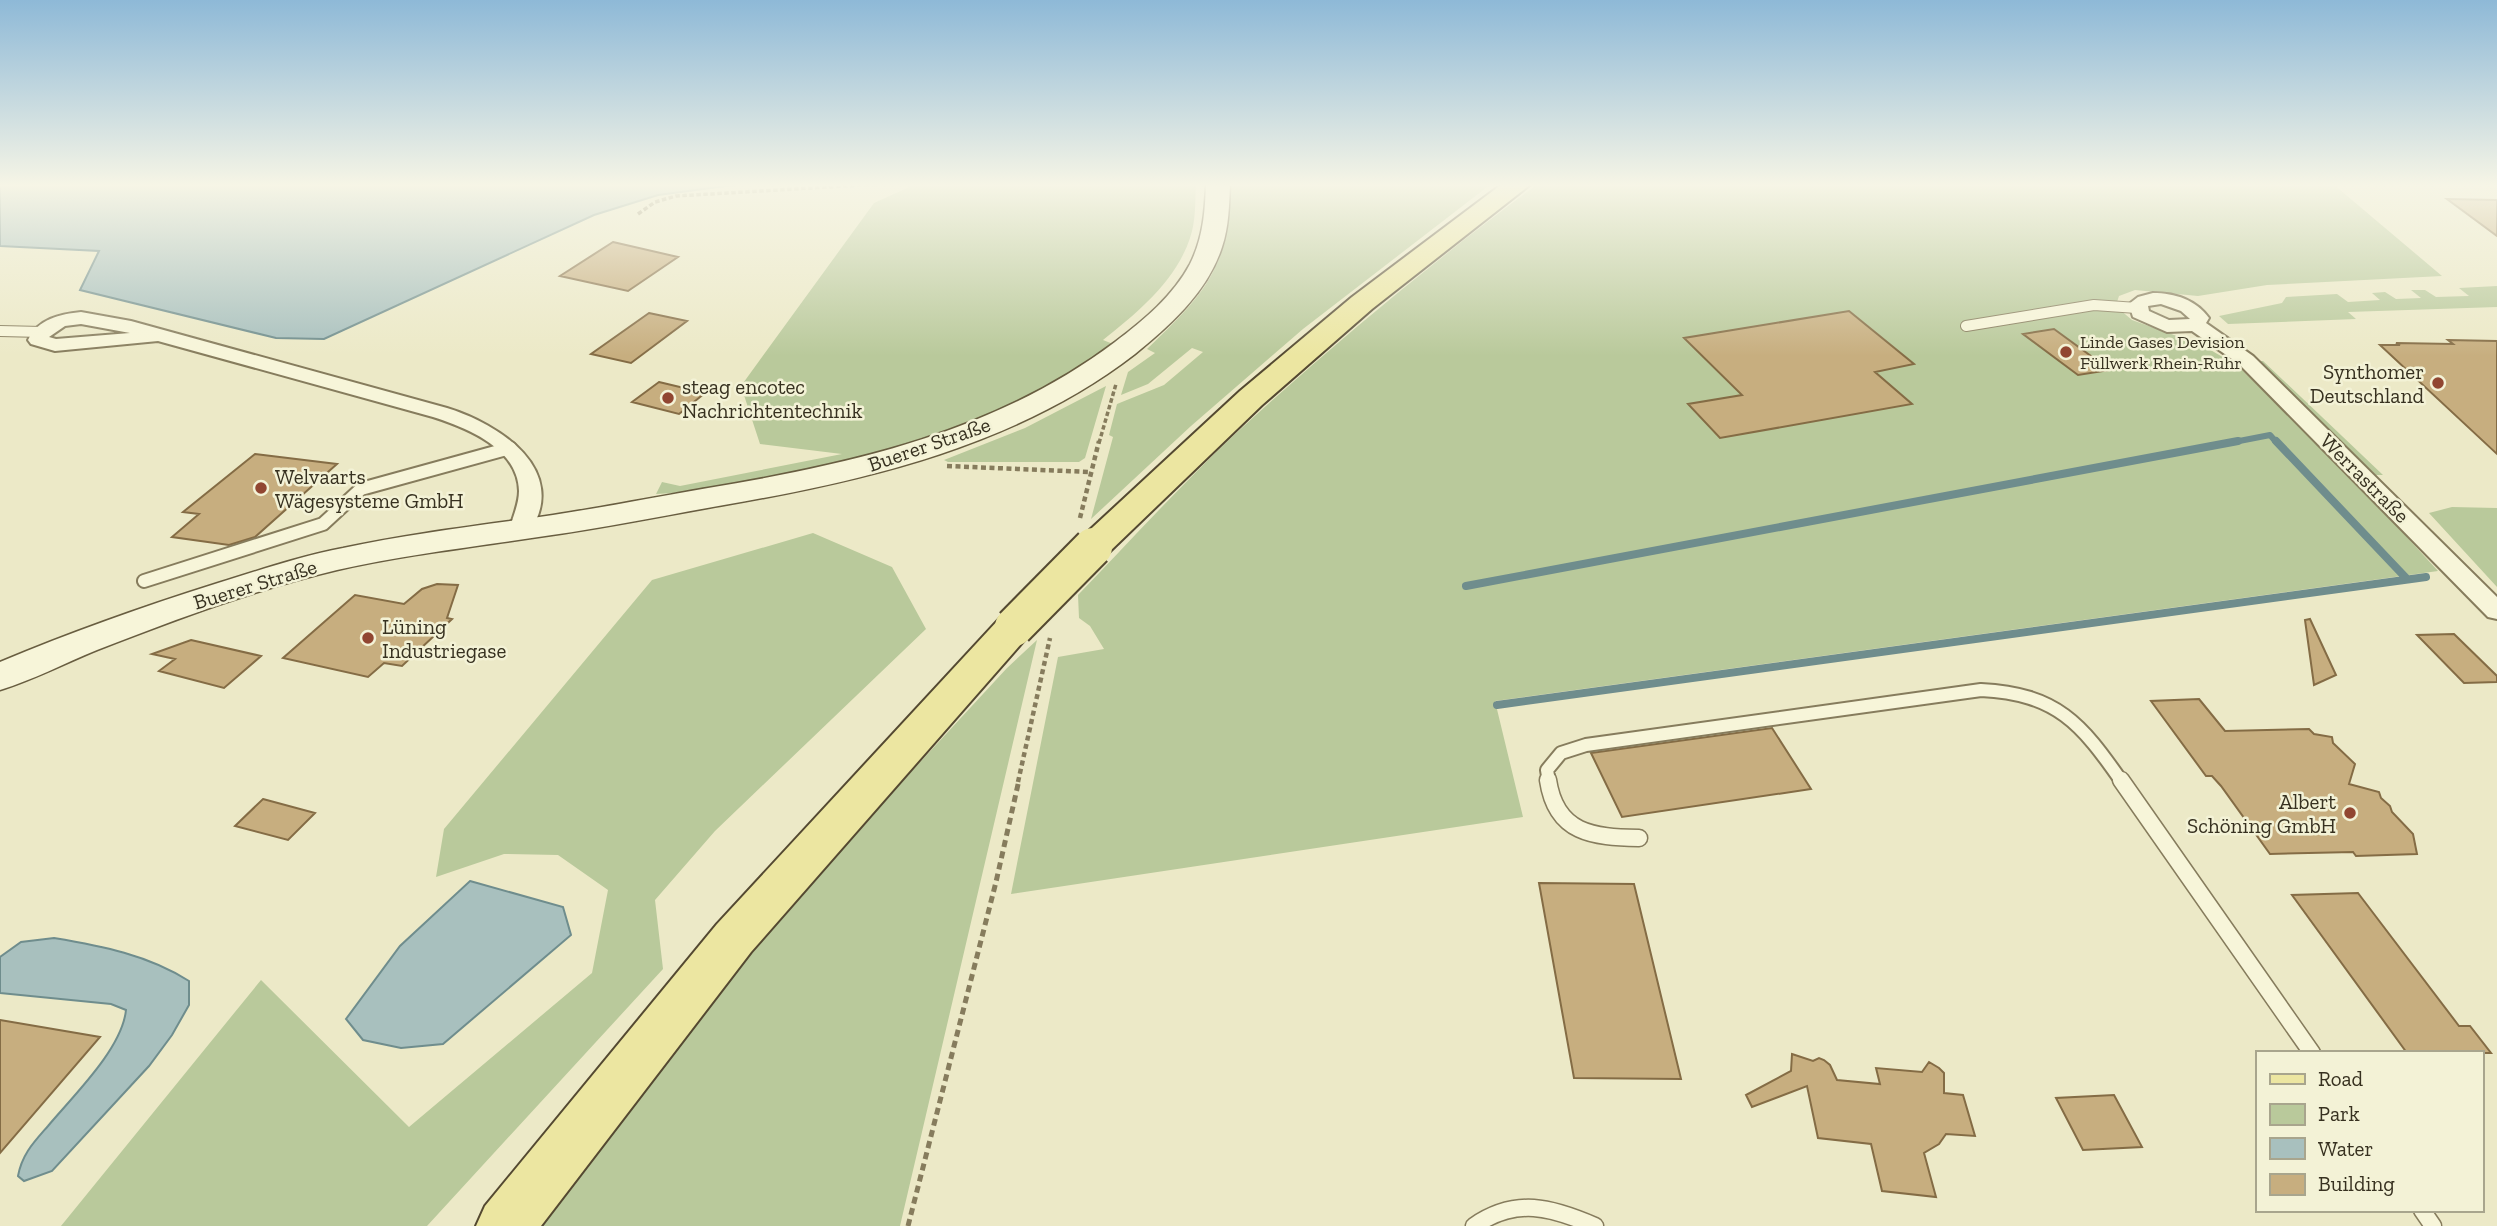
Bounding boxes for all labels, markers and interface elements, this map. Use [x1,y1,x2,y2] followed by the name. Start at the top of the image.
[2080,331,2245,374] place label: Linde Gases Devision Füllwerk Rhein-Ruhr
[2058,344,2074,360] marker: Linde Gases Devision Füllwerk Rhein-Ruhr
[2310,359,2424,408] place label: Synthomer Deutschland
[682,374,862,423] place label: steag encotec Nachrichtentechnik
[2430,375,2446,391] marker: Synthomer Deutschland
[660,390,676,406] marker: steag encotec Nachrichtentechnik
[865,411,994,477] street label: Buerer Straße
[2315,428,2415,528] street label: Werrastraße
[275,464,464,513] place label: Welvaarts Wägesysteme GmbH
[253,480,269,496] marker: Welvaarts Wägesysteme GmbH
[190,553,320,615] street label: Buerer Straße
[382,614,507,663] place label: Lüning Industriegase
[360,630,376,646] marker: Lüning Industriegase
[2187,789,2336,838] place label: Albert Schöning GmbH
[2342,805,2358,821] marker: Albert Schöning GmbH
[2256,1051,2483,1212] legend
[2318,1066,2364,1091] text: Road
[2318,1101,2360,1126] text: Park
[2318,1136,2373,1161] text: Water
[2318,1171,2395,1196] text: Building

